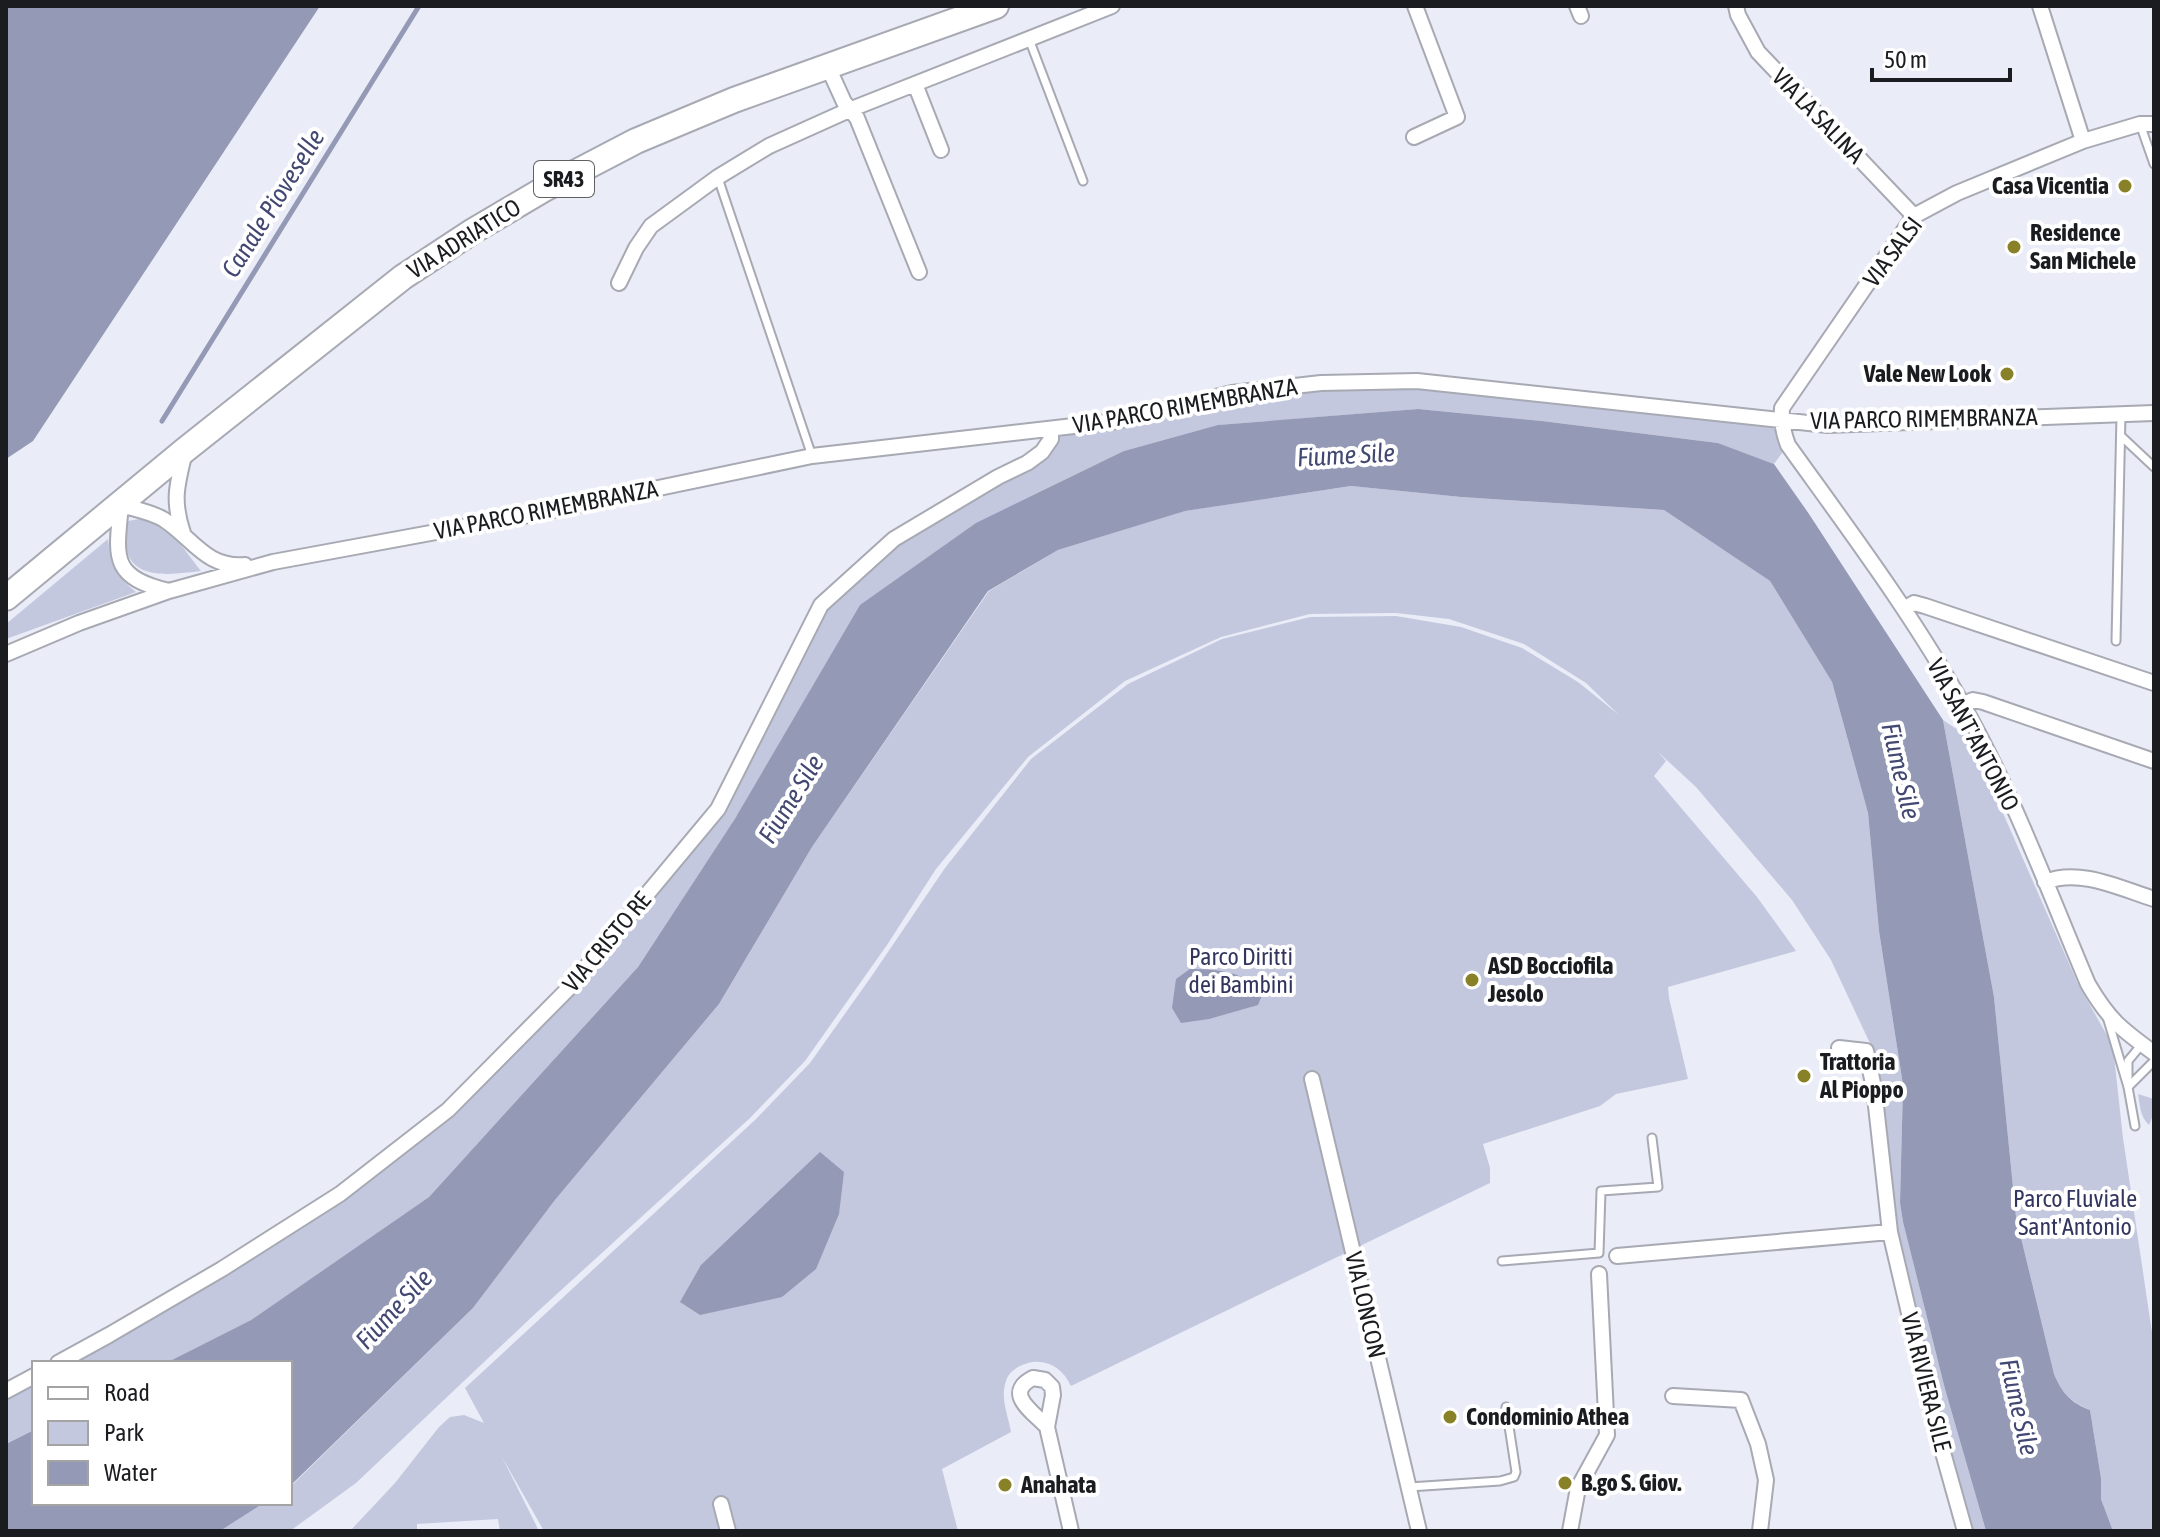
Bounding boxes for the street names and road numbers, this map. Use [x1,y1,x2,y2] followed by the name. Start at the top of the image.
[1767,63,1870,169] street label: VIA LA SALINA
[534,161,594,197] road number: SR43
[402,193,525,284] street label: VIA ADRIATICO
[1858,212,1928,292] street label: VIA SALSI
[1071,372,1299,439] street label: VIA PARCO RIMEMBRANZA
[1810,403,2038,434] street label: VIA PARCO RIMEMBRANZA
[432,475,660,544] street label: VIA PARCO RIMEMBRANZA
[1922,654,2025,815] street label: VIA SANT'ANTONIO
[557,886,656,997] street label: VIA CRISTO RE
[1340,1249,1391,1361] street label: VIA LONCON
[1896,1310,1957,1454] street label: VIA RIVIERA SILE

